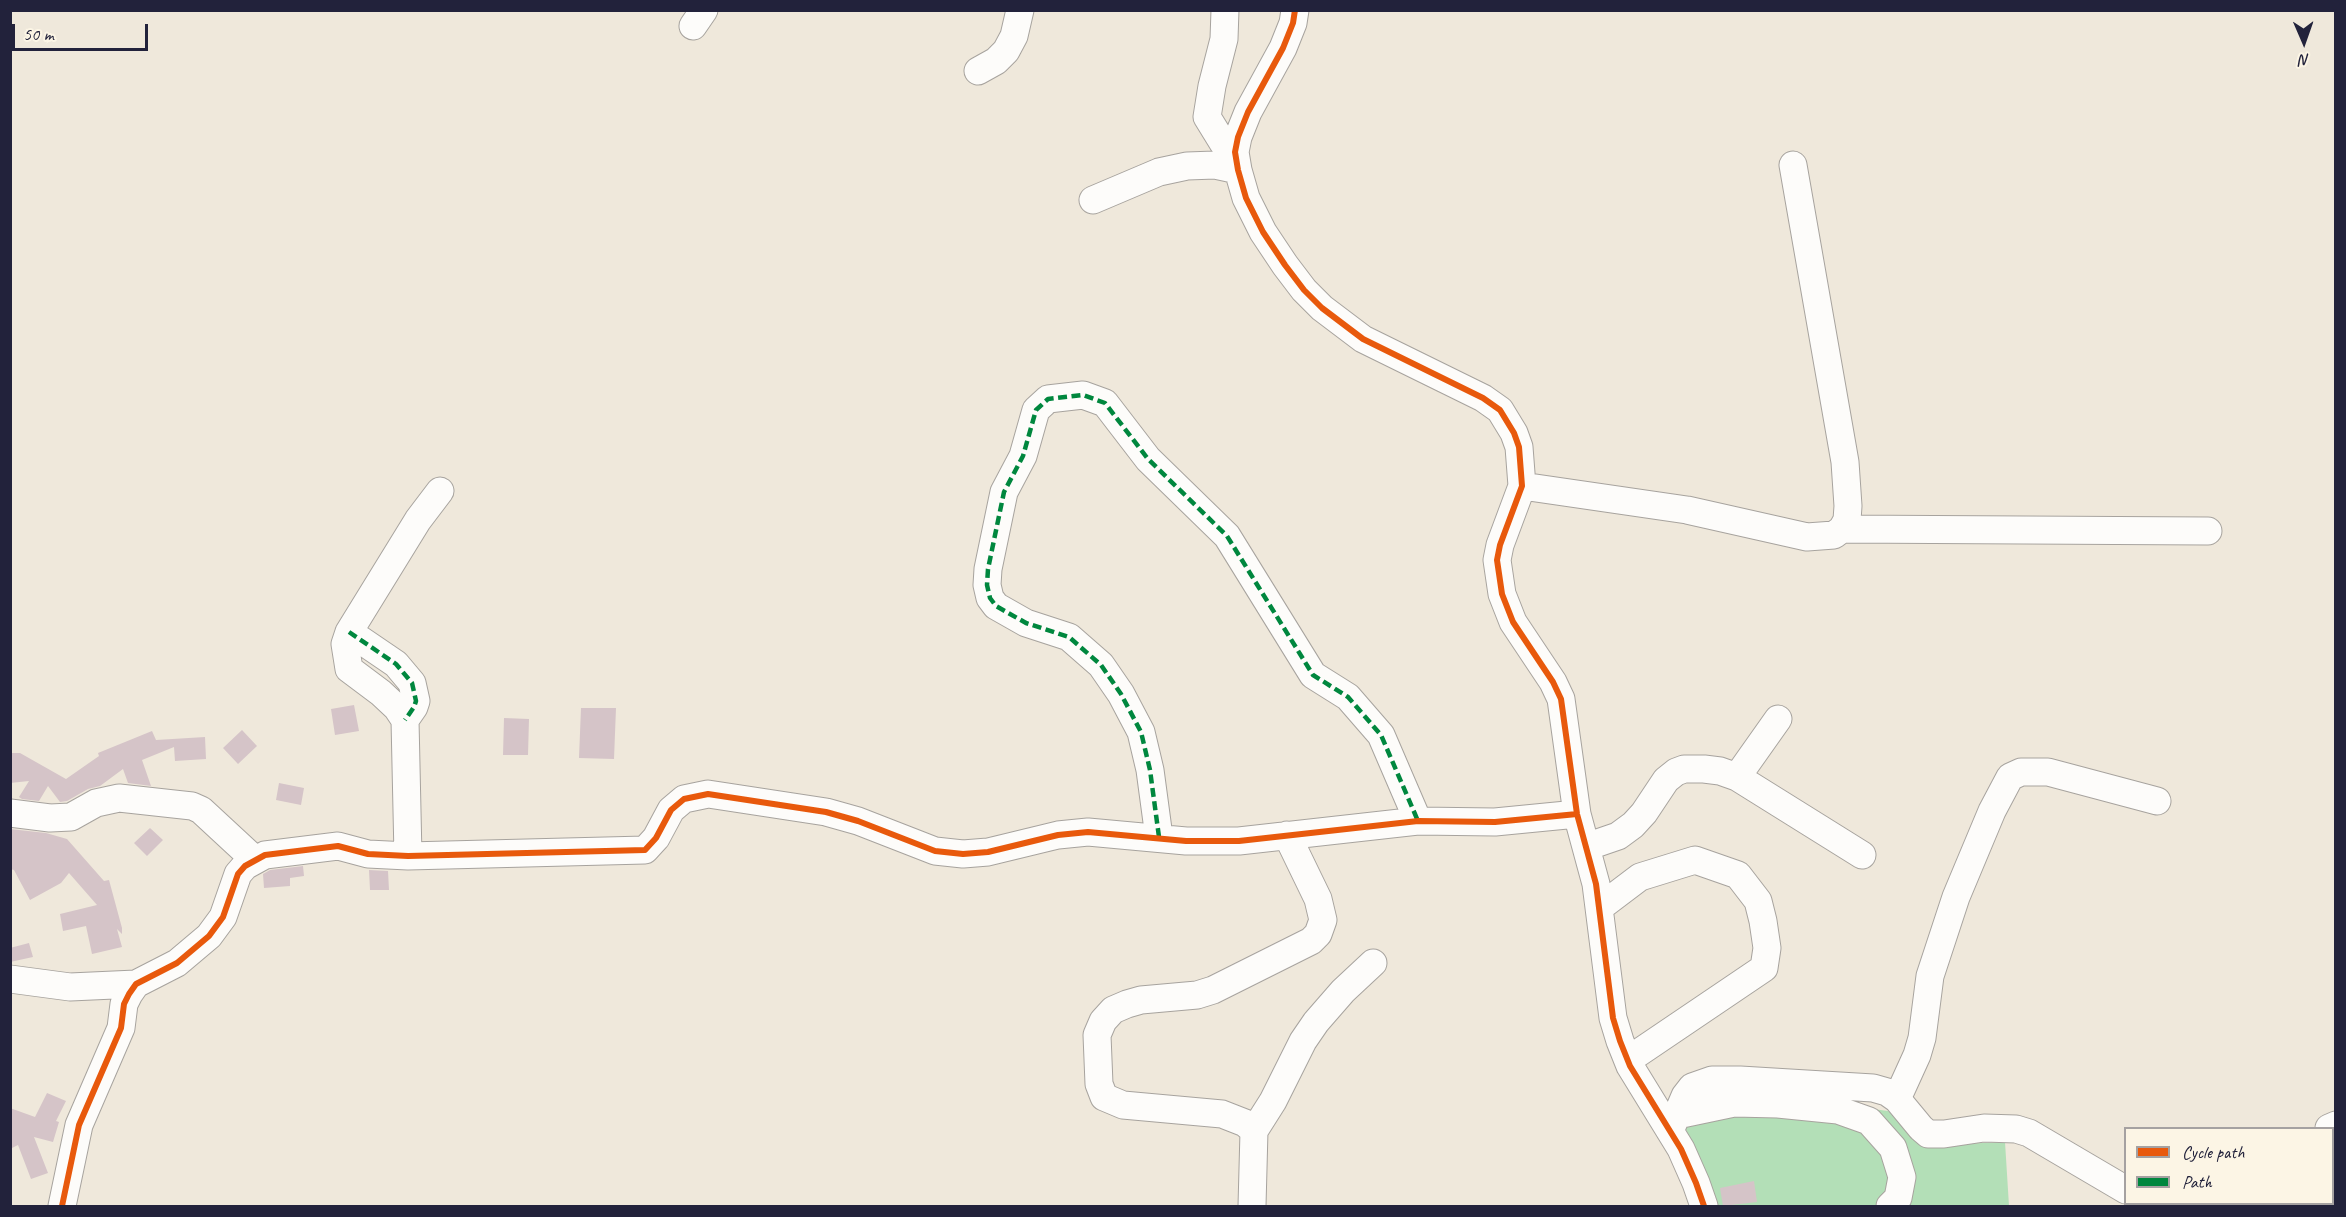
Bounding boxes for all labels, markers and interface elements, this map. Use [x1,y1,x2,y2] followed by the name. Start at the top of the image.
[15,12,152,50] scale bar
[2274,12,2334,72] north arrow
[23,23,54,45] text: 50 m
[2299,50,2310,70] text: N
[2124,1127,2334,1205] legend
[2182,1141,2244,1163] text: Cycle path
[2182,1171,2212,1193] text: Path

